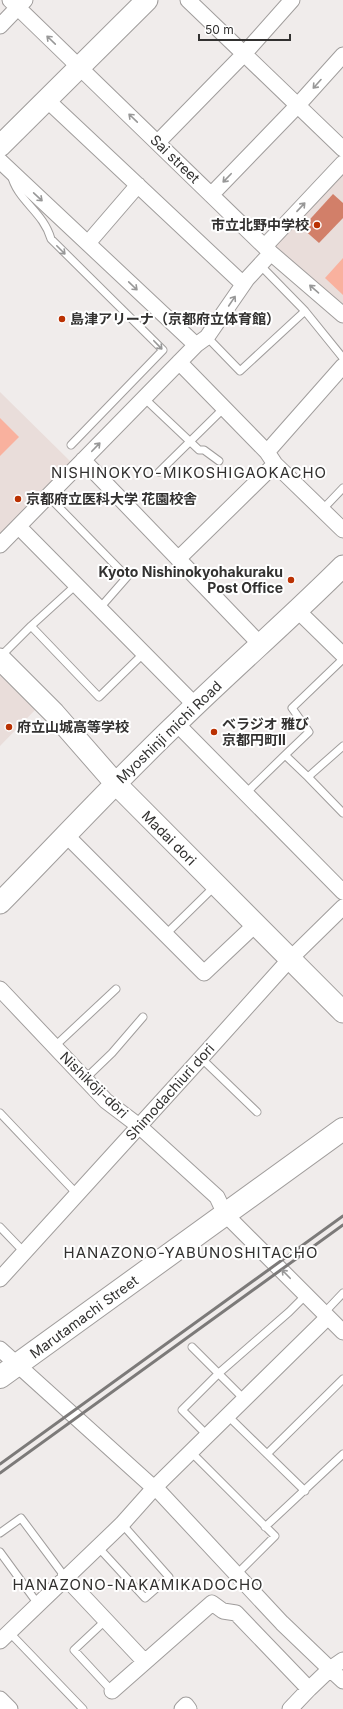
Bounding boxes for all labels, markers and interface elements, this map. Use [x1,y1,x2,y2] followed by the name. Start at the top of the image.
[199,16,290,42] scale bar
[205,22,234,37] text: 50 m
[47,36,57,45] one-way arrow
[313,79,322,89] one-way arrow
[128,114,139,123] one-way arrow
[147,131,204,187] street label: Sai street
[222,173,232,183] one-way arrow
[33,193,44,202] one-way arrow
[297,202,306,212] one-way arrow
[211,216,309,233] place label: 市立北野中学校
[312,220,322,230] marker: 市立北野中学校
[56,245,66,254] one-way arrow
[128,281,138,291] one-way arrow
[308,285,319,294] one-way arrow
[228,296,236,307] one-way arrow
[70,310,280,327] place label: 島津アリーナ（京都府立体育館）
[57,314,67,324] marker: 島津アリーナ（京都府立体育館）
[153,340,163,350] one-way arrow
[91,442,101,452] one-way arrow
[51,463,327,482] district label: NISHINOKYO-MIKOSHIGAOKACHO
[26,490,197,507] place label: 京都府立医科大学 花園校舎
[13,494,23,504] marker: 京都府立医科大学 花園校舎
[99,563,283,596] place label: Kyoto Nishinokyohakuraku Post Office
[286,575,296,585] marker: Kyoto Nishinokyohakuraku Post Office
[112,677,225,786] street label: Myoshinji michi Road
[222,715,309,748] place label: べラジオ 雅び 京都円町Ⅱ
[17,718,129,735] place label: 府立山城高等学校
[4,722,14,732] marker: 府立山城高等学校
[209,727,219,737] marker: べラジオ 雅び 京都円町Ⅱ
[139,807,200,868] street label: Madai dori
[122,1040,218,1144] street label: Shimodachiuri dori
[57,1048,132,1121] street label: Nishikōji-dōri
[64,1243,318,1262] district label: HANAZONO-YABUNOSHITACHO
[281,1269,291,1279] one-way arrow
[26,1271,142,1362] street label: Marutamachi Street
[12,1575,264,1594] district label: HANAZONO-NAKAMIKADOCHO

